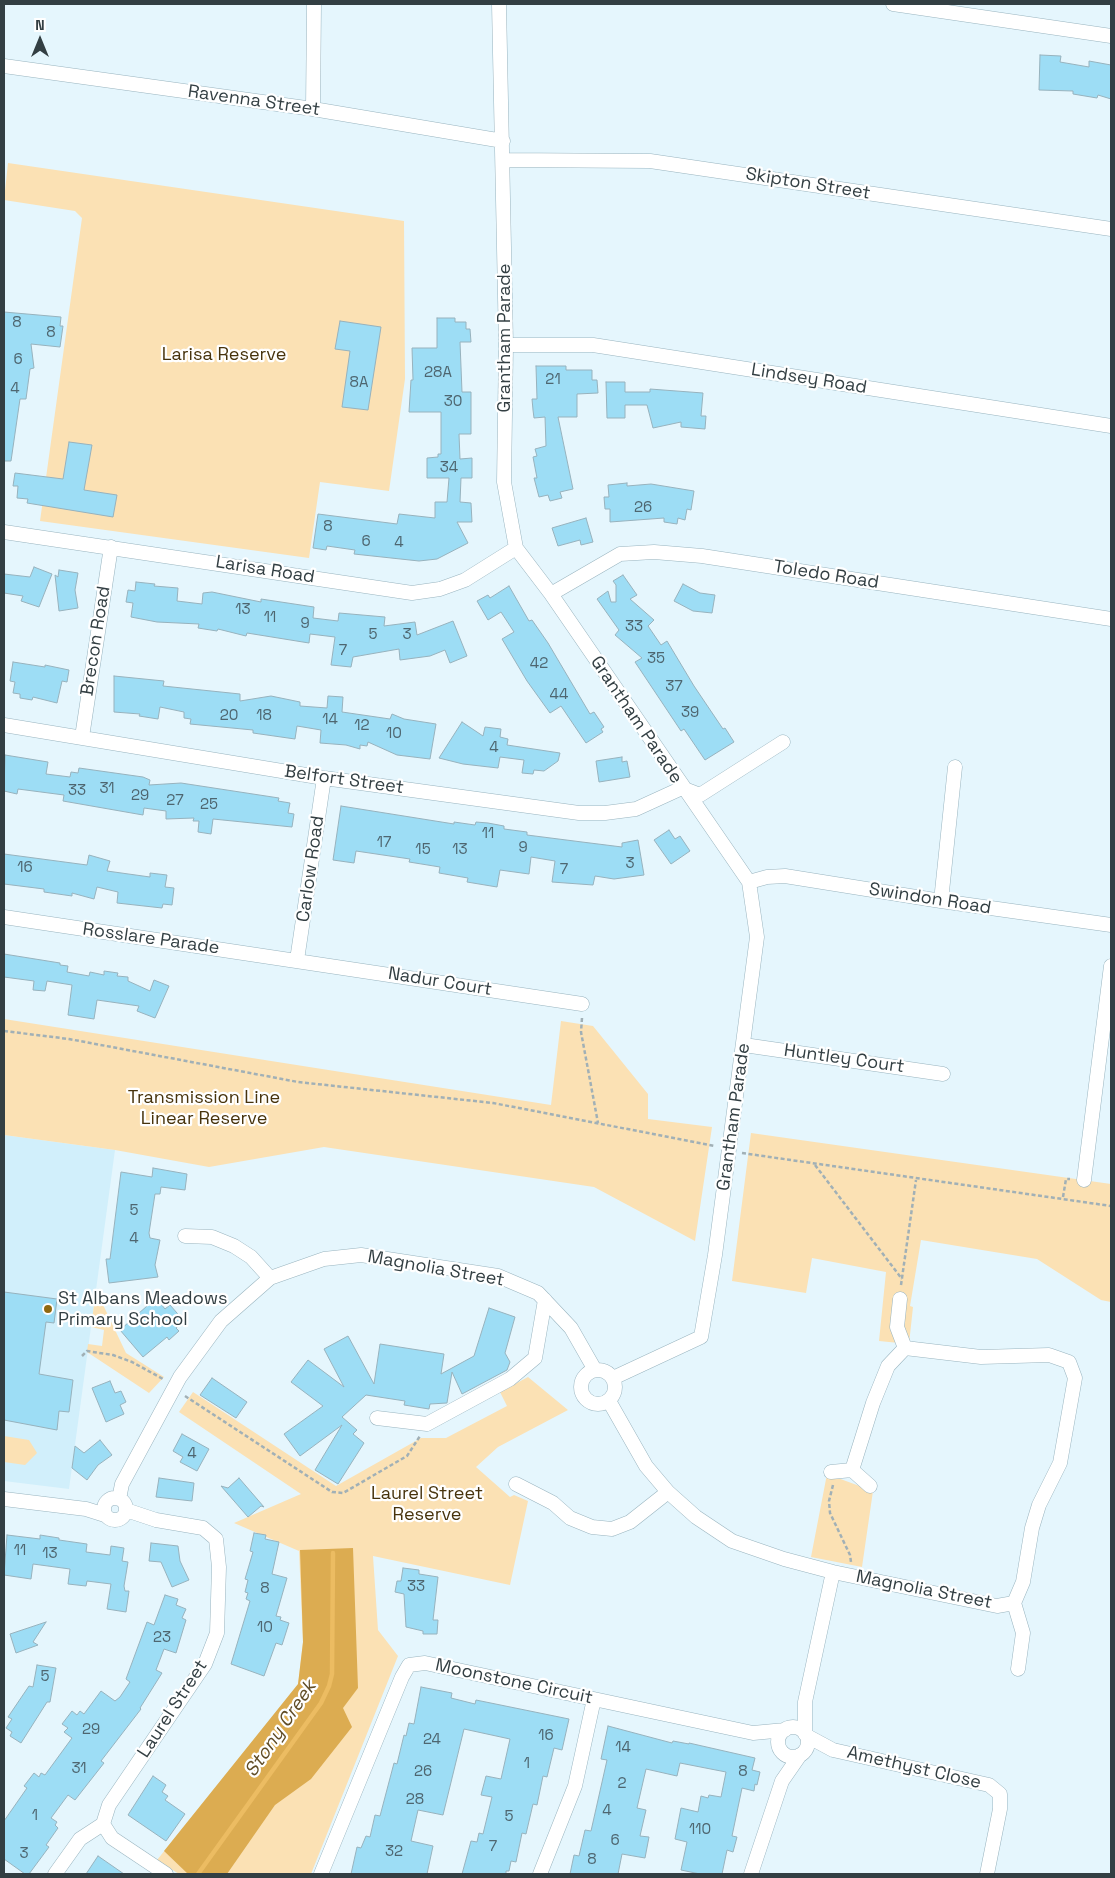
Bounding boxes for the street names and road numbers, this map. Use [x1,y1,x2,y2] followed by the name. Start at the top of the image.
[187,81,321,121] street label: Ravenna Street
[744,163,872,205] street label: Skipton Street
[494,263,516,413] street label: Grantham Parade
[750,359,868,399] street label: Lindsey Road
[214,552,316,588] street label: Larisa Road
[772,556,880,594] street label: Toledo Road
[77,585,115,697] street label: Brecon Road
[585,652,687,788] street label: Grantham Parade
[283,761,405,799] street label: Belfort Street
[293,814,329,924] street label: Carlow Road
[867,879,993,919] street label: Swindon Road
[81,919,221,959] street label: Rosslare Parade
[387,963,493,1001] street label: Nadur Court
[782,1040,906,1078] street label: Huntley Court
[713,1042,755,1192] street label: Grantham Parade
[366,1246,506,1292] street label: Magnolia Street
[854,1566,994,1614] street label: Magnolia Street
[433,1655,595,1709] street label: Moonstone Circuit
[133,1656,213,1762] street label: Laurel Street
[845,1742,983,1794] street label: Amethyst Close

